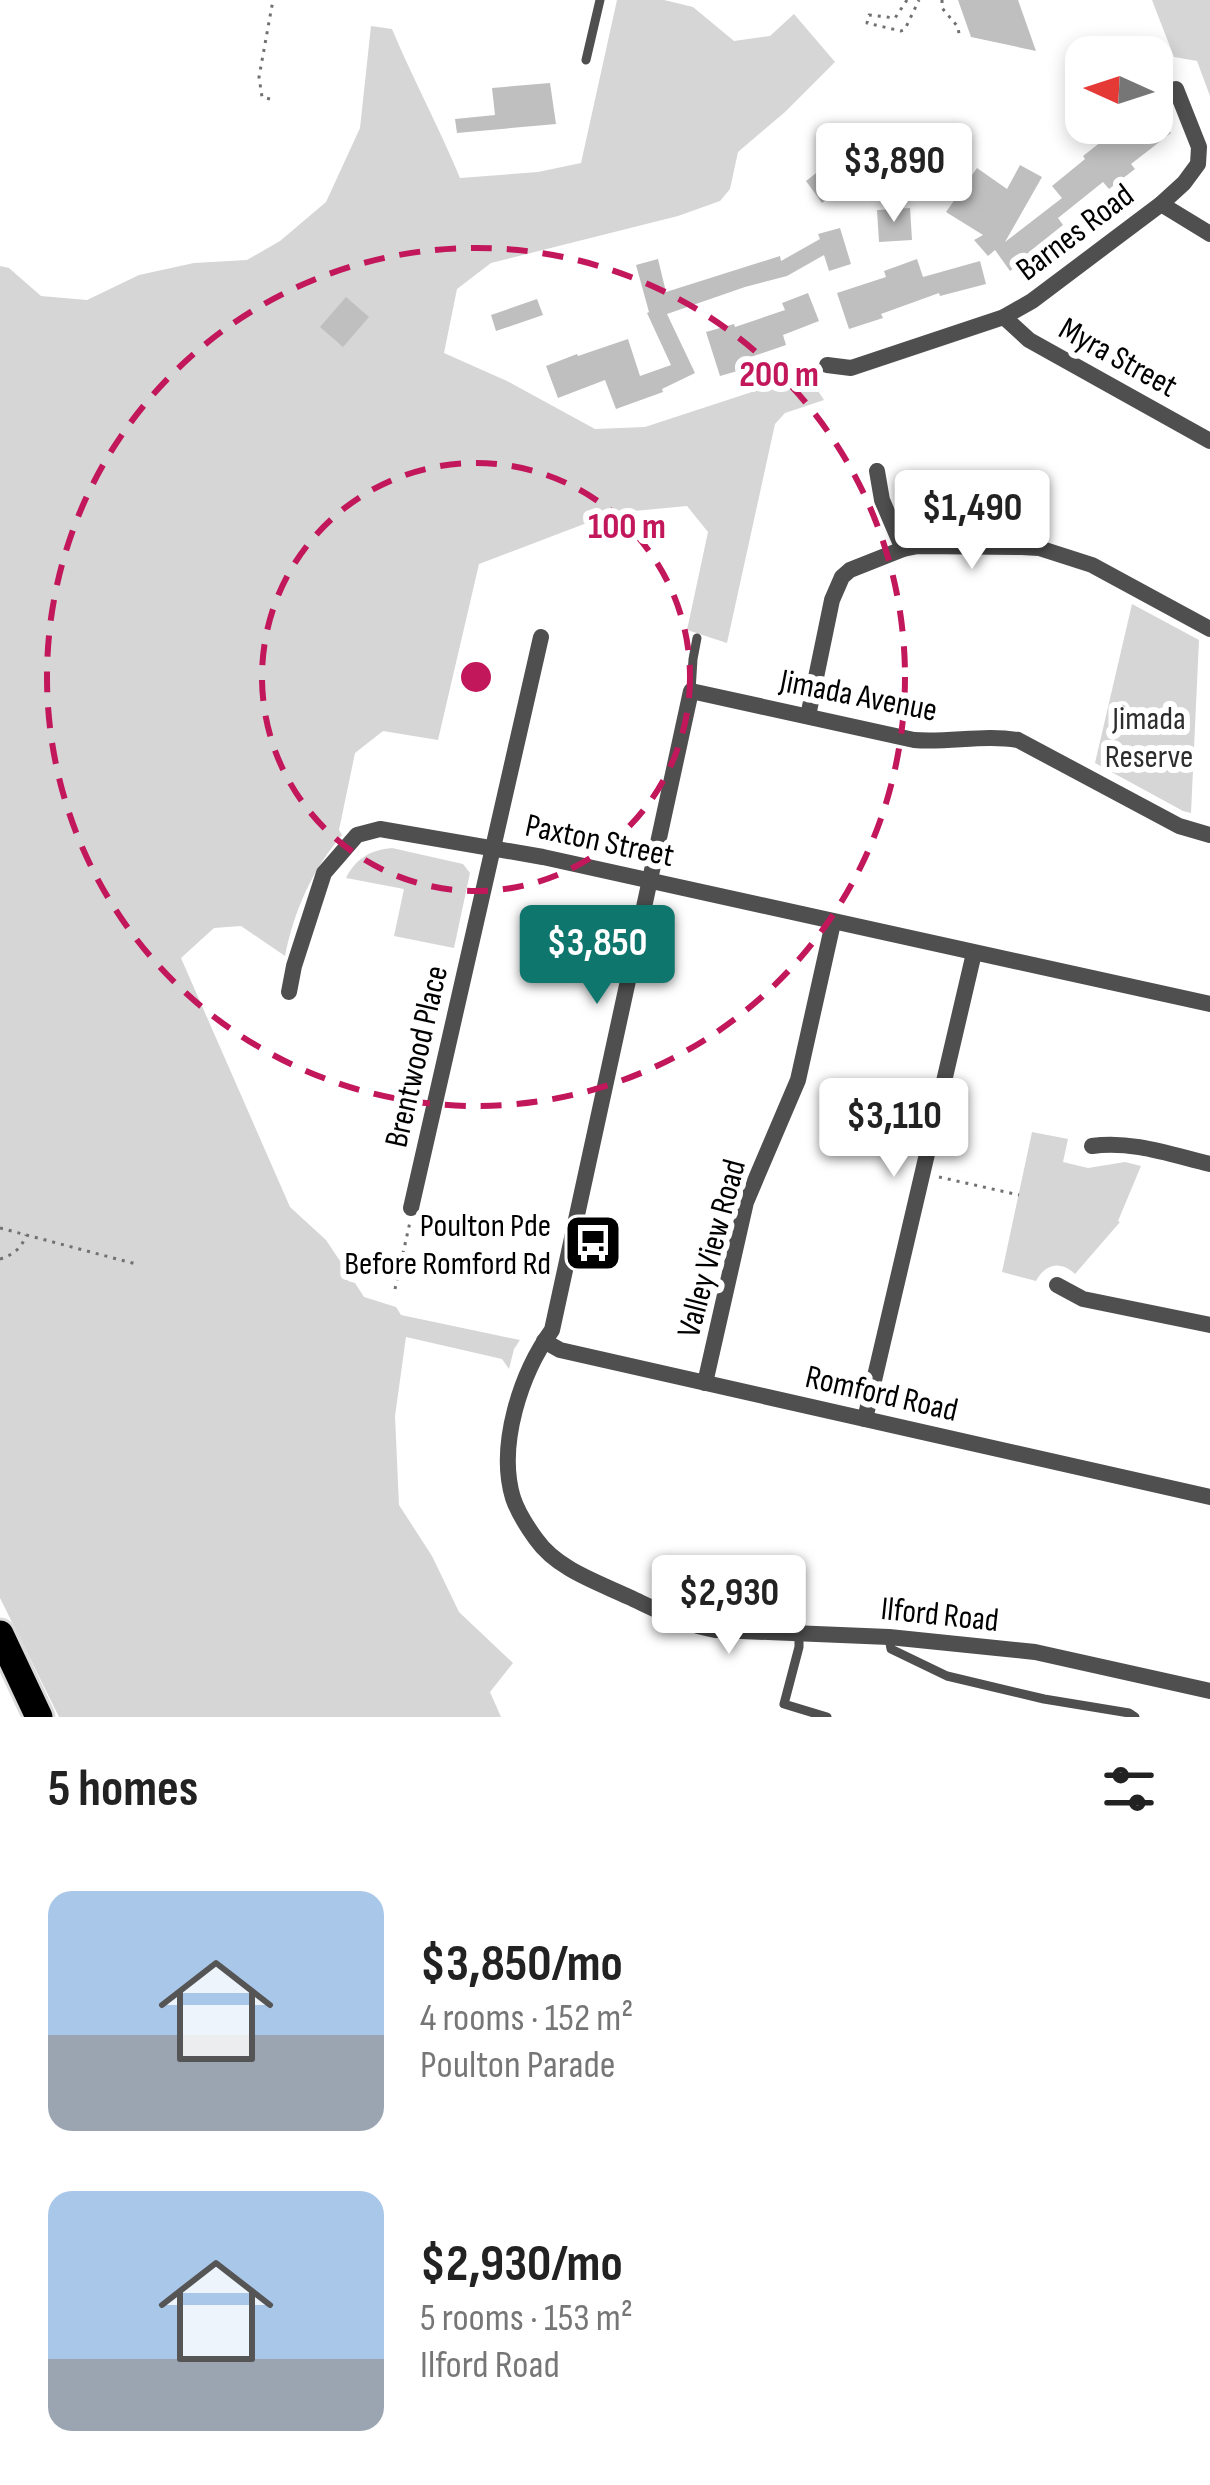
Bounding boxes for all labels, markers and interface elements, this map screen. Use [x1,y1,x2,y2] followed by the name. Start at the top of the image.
[1065,36,1173,144] north arrow
[1065,36,1173,144] map controls
[796,123,992,225] pin: $3,890
[843,138,945,185] text: $3,890
[1009,176,1142,290] street label: Barnes Road
[1052,309,1184,406] street label: Myra Street
[739,354,819,397] text: 200 m
[874,470,1070,572] pin: $1,490
[922,485,1022,532] text: $1,490
[588,506,666,549] text: 100 m
[455,656,497,698] centre of rings
[776,661,941,731] street label: Jimada Avenue
[1105,699,1193,777] park label: Jimada Reserve
[522,806,678,876] street label: Paxton Street
[499,905,695,1007] pin: $3,850
[547,920,647,967] text: $3,850
[377,962,457,1151] street label: Brentwood Place
[796,1078,992,1180] pin: $3,110
[846,1093,942,1140] text: $3,110
[669,1155,755,1342] street label: Valley View Road
[344,1206,551,1284] place label: Poulton Pde Before Romford Rd
[562,1212,624,1274] bus stop icon: Poulton Pde Before Romford Rd
[801,1357,962,1431] street label: Romford Road
[631,1555,827,1657] pin: $2,930
[679,1570,779,1617] text: $2,930
[879,1589,1001,1641] street label: Ilford Road
[1096,1756,1162,1822] icon: filters
[48,1759,198,1820] text: 5 homes
[420,1934,623,1995] text: $3,850/mo
[144,1939,288,2083] icon: home
[420,1995,633,2042] text: 4 rooms · 152 m²
[420,2042,615,2089] text: Poulton Parade
[420,2234,623,2295] text: $2,930/mo
[144,2239,288,2383] icon: home
[420,2295,633,2342] text: 5 rooms · 153 m²
[420,2342,560,2389] text: Ilford Road

